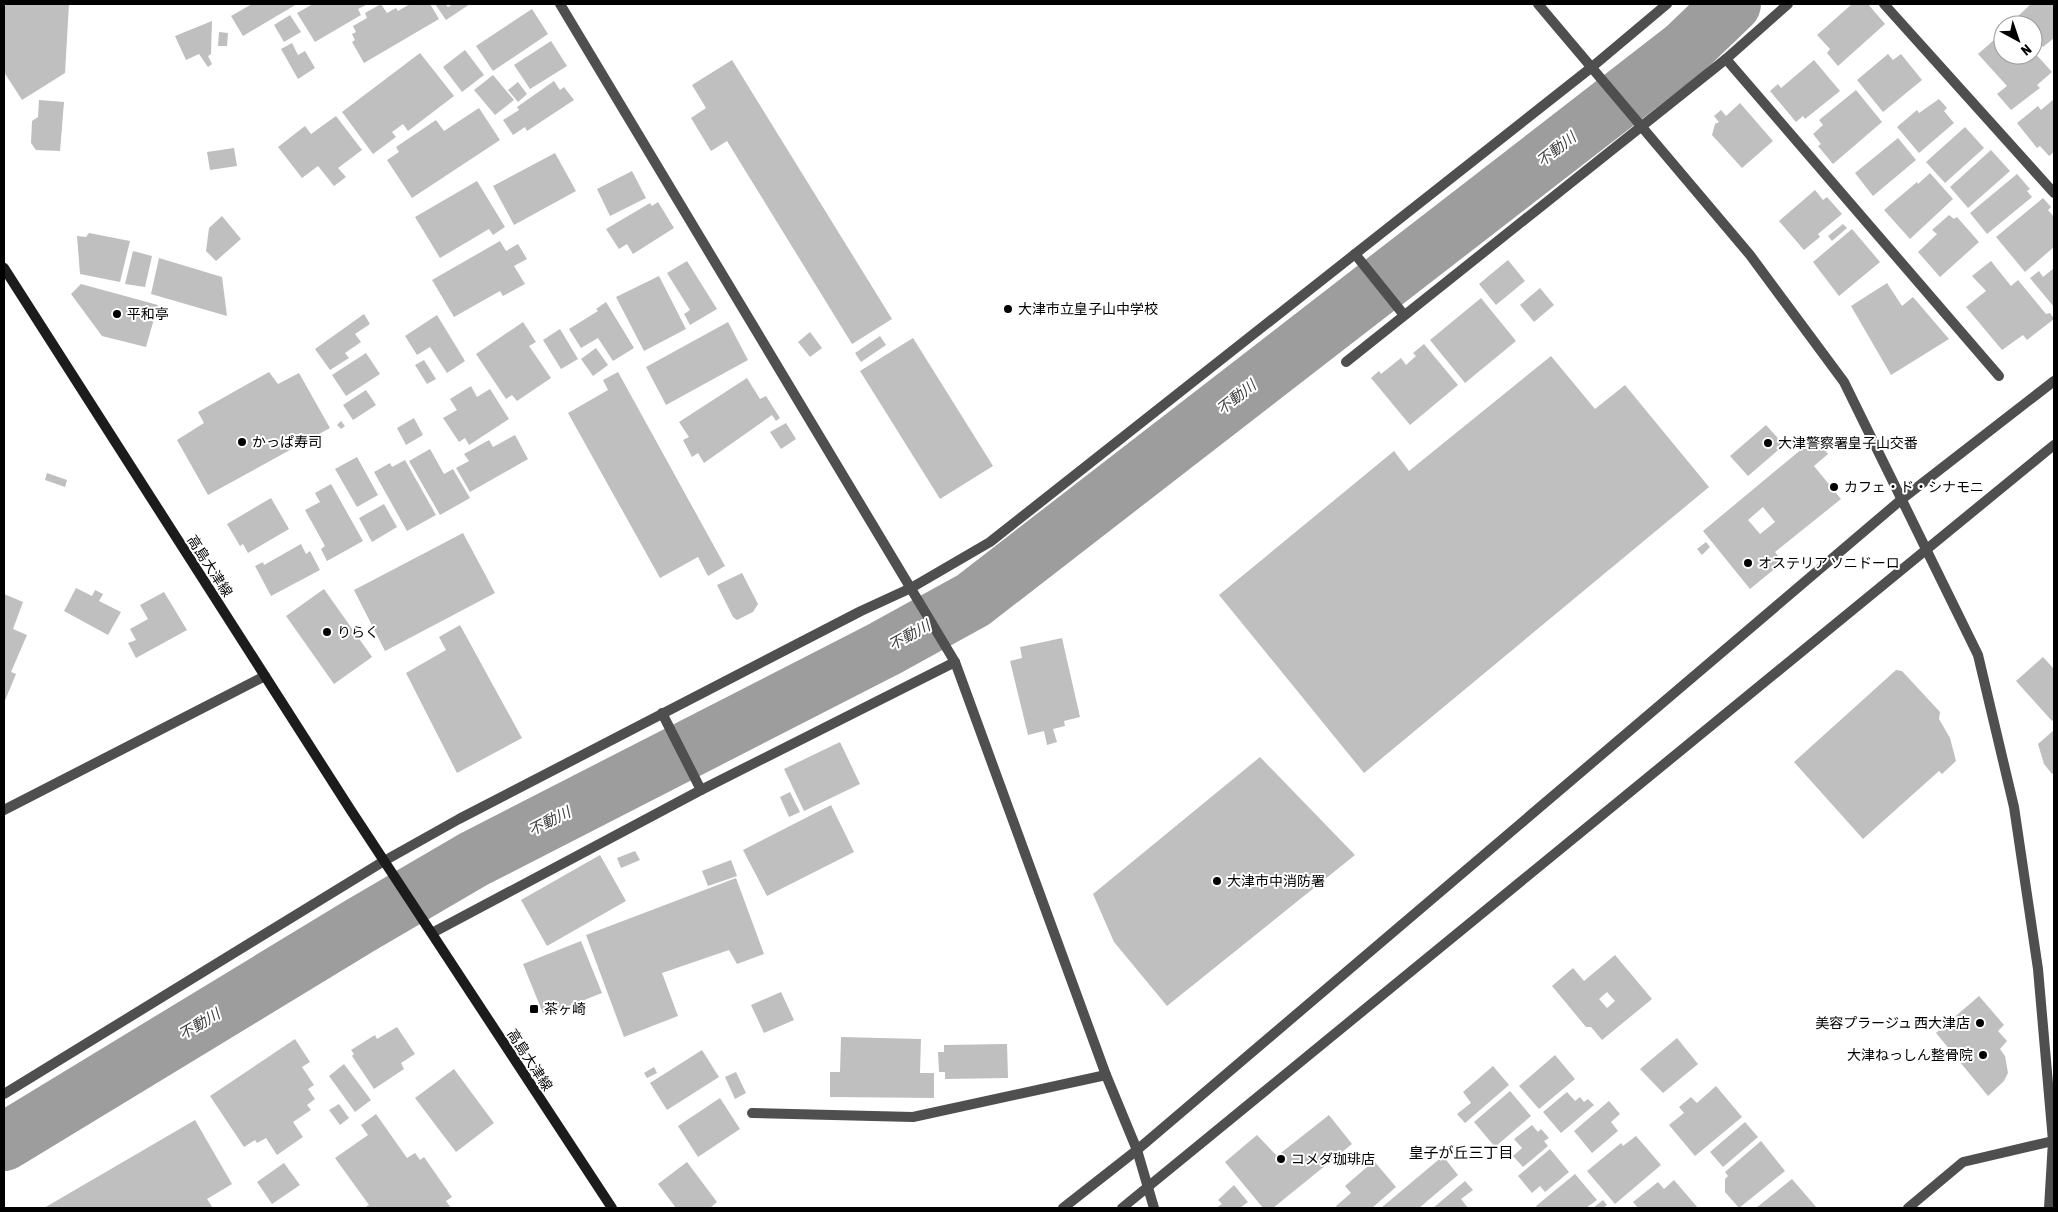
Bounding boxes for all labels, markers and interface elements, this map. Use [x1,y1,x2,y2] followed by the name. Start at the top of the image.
[1993,15,2043,65] north arrow
[2018,41,2035,59] text: N
[1533,127,1581,170] water label: 不動川
[1018,301,1158,317] place label: 大津市立皇子山中学校
[1002,303,1014,315] marker: 大津市立皇子山中学校
[127,306,169,322] place label: 平和亭
[111,308,123,320] marker: 平和亭
[1213,375,1261,418] water label: 不動川
[252,434,322,450] place label: かっぱ寿司
[1778,435,1918,451] place label: 大津警察署皇子山交番
[236,436,248,448] marker: かっぱ寿司
[1762,437,1774,449] marker: 大津警察署皇子山交番
[1844,479,1984,495] place label: カフェ・ド・シナモニ
[1828,481,1840,493] marker: カフェ・ド・シナモニ
[184,532,236,600] street label: 高島大津線
[1758,555,1900,571] place label: オステリア ソニドーロ
[1742,557,1754,569] marker: オステリア ソニドーロ
[885,616,935,653] water label: 不動川
[337,624,379,640] place label: りらく
[321,626,333,638] marker: りらく
[525,802,575,839] water label: 不動川
[1227,873,1325,889] place label: 大津市中消防署
[1211,875,1223,887] marker: 大津市中消防署
[544,1001,586,1017] place label: 茶ヶ崎
[528,1003,540,1015] marker: 茶ヶ崎
[175,1004,224,1043] water label: 不動川
[1815,1015,1970,1031] place label: 美容プラージュ 西大津店
[1974,1017,1986,1029] marker: 美容プラージュ 西大津店
[504,1026,556,1094] street label: 高島大津線
[1847,1047,1973,1063] place label: 大津ねっしん整骨院
[1977,1049,1989,1061] marker: 大津ねっしん整骨院
[1408,1144,1514,1161] district label: 皇子が丘三丁目
[1291,1151,1375,1167] place label: コメダ珈琲店
[1275,1153,1287,1165] marker: コメダ珈琲店

